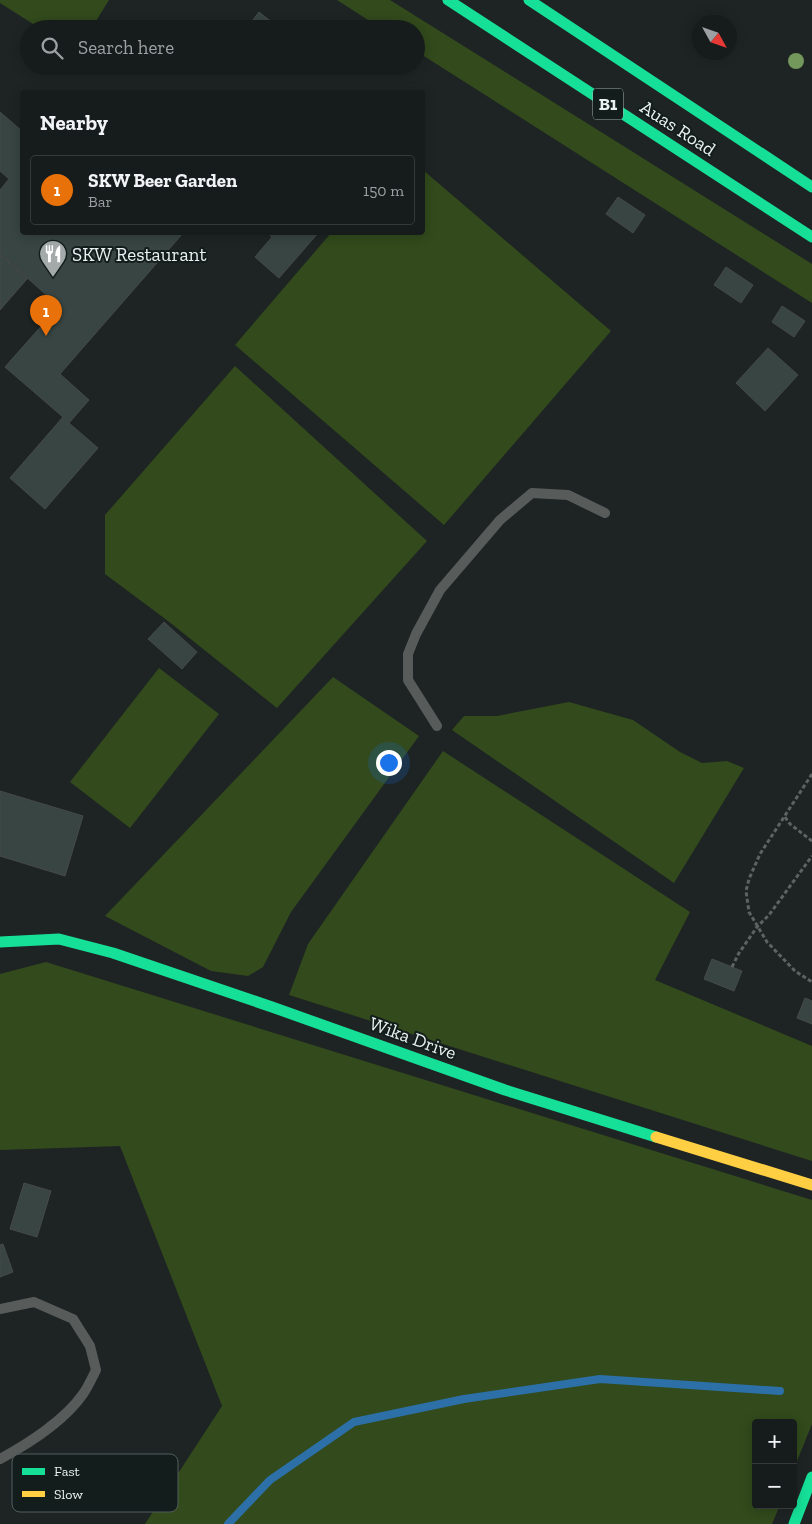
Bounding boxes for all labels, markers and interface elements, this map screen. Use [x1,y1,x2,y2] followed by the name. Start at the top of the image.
[692,15,737,60] north arrow
[20,20,425,75] search box
[38,34,66,62] icon: search
[78,36,174,59] text: Search here
[593,88,623,120] road number: B1
[636,95,721,161] street label: Auas Road
[40,110,108,135] text: Nearby
[88,169,237,192] text: SKW Beer Garden
[54,181,60,200] text: 1
[363,181,404,200] text: 150 m
[88,192,112,211] text: Bar
[38,239,68,278] restaurant icon: SKW Restaurant
[72,243,207,266] place label: SKW Restaurant
[30,295,62,336] pin: 1
[376,750,402,776] your location
[366,1012,460,1064] street label: Wika Drive
[752,1419,797,1509] map controls
[752,1419,797,1464] button: +
[12,1454,178,1512] legend
[54,1463,81,1480] text: Fast
[752,1464,797,1509] button: −
[54,1486,83,1503] text: Slow

